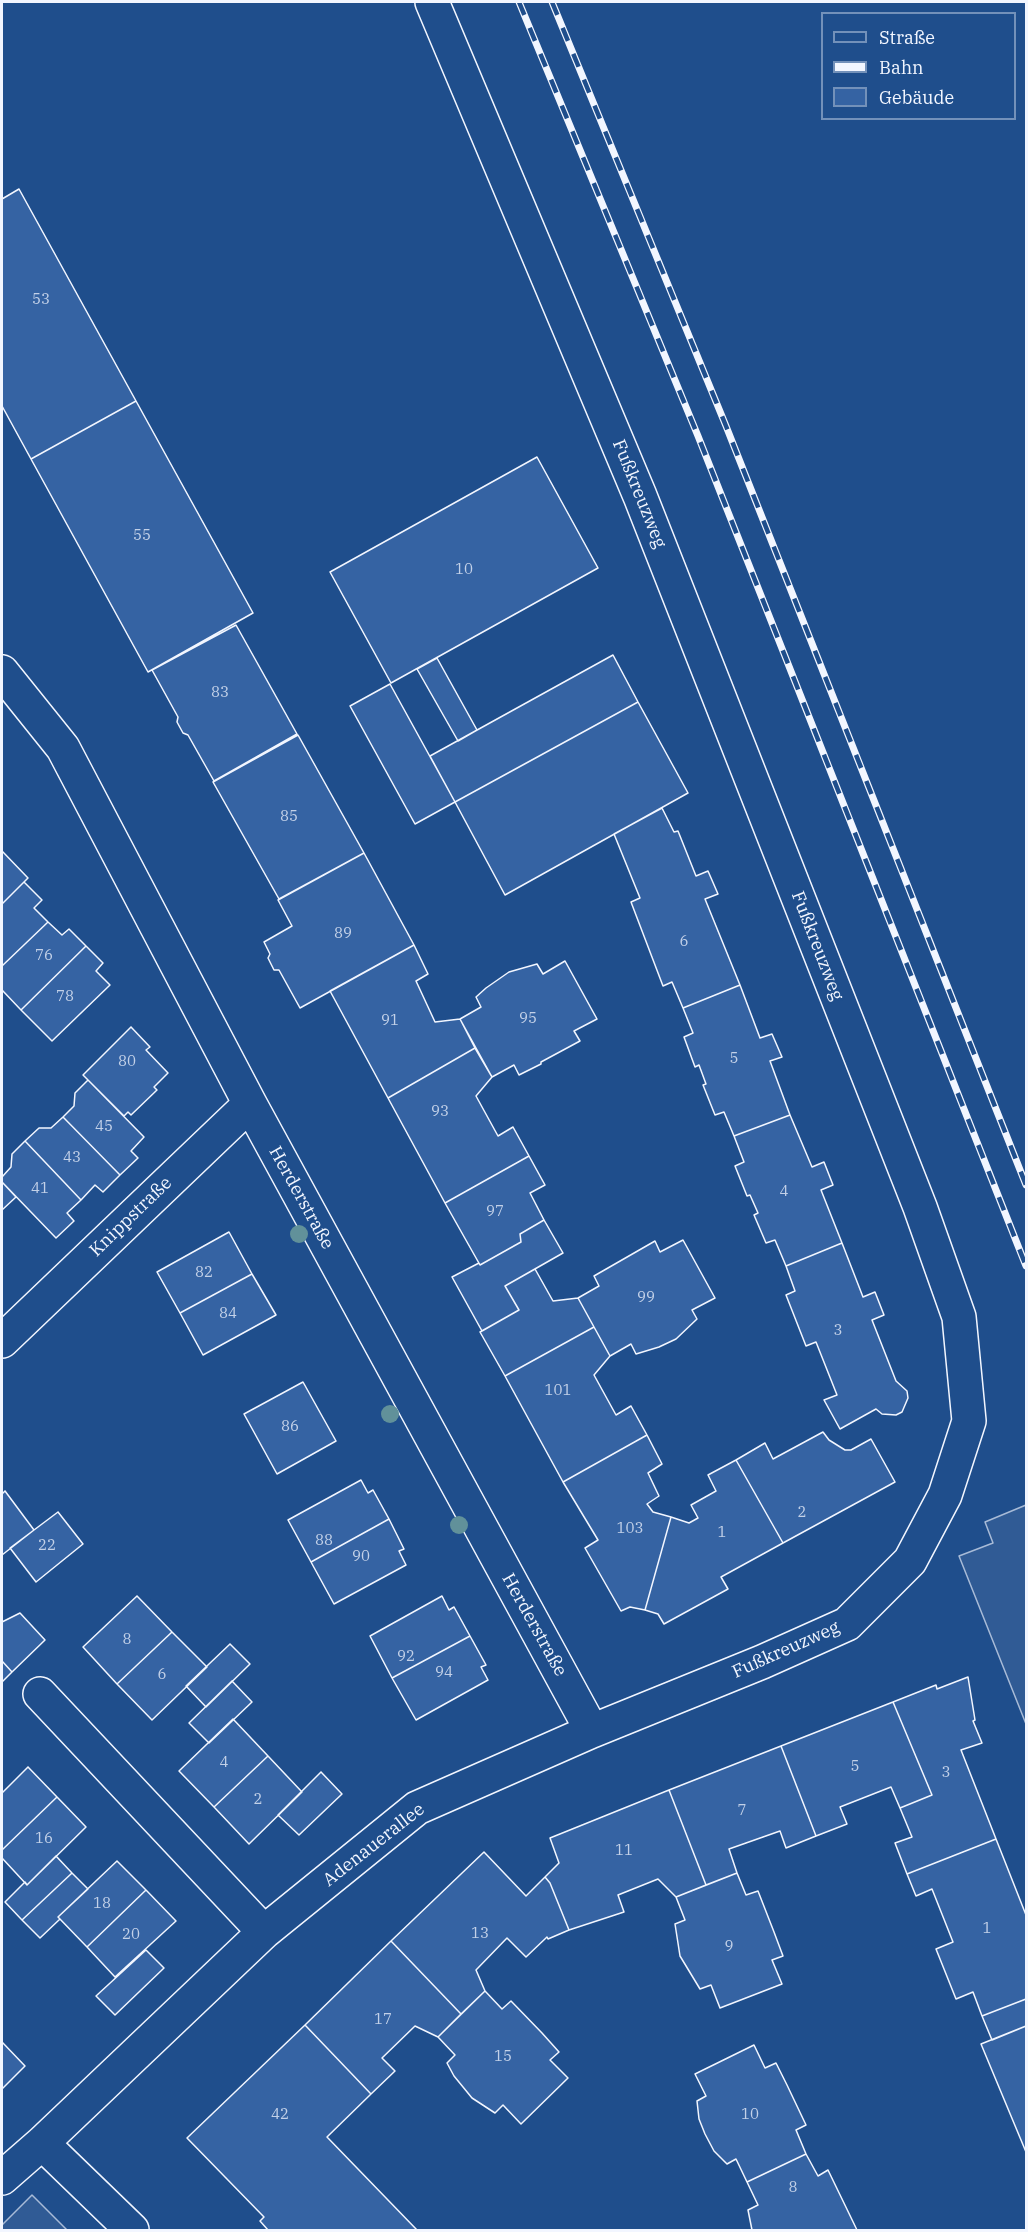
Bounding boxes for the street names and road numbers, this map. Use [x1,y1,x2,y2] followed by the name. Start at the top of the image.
[607,436,671,552] street label: Fußkreuzweg
[786,888,848,1004] street label: Fußkreuzweg
[264,1143,338,1253] street label: Herderstraße
[85,1172,177,1262] street label: Knippstraße
[497,1570,571,1680] street label: Herderstraße
[729,1617,843,1683] street label: Fußkreuzweg
[319,1799,429,1891] street label: Adenauerallee

